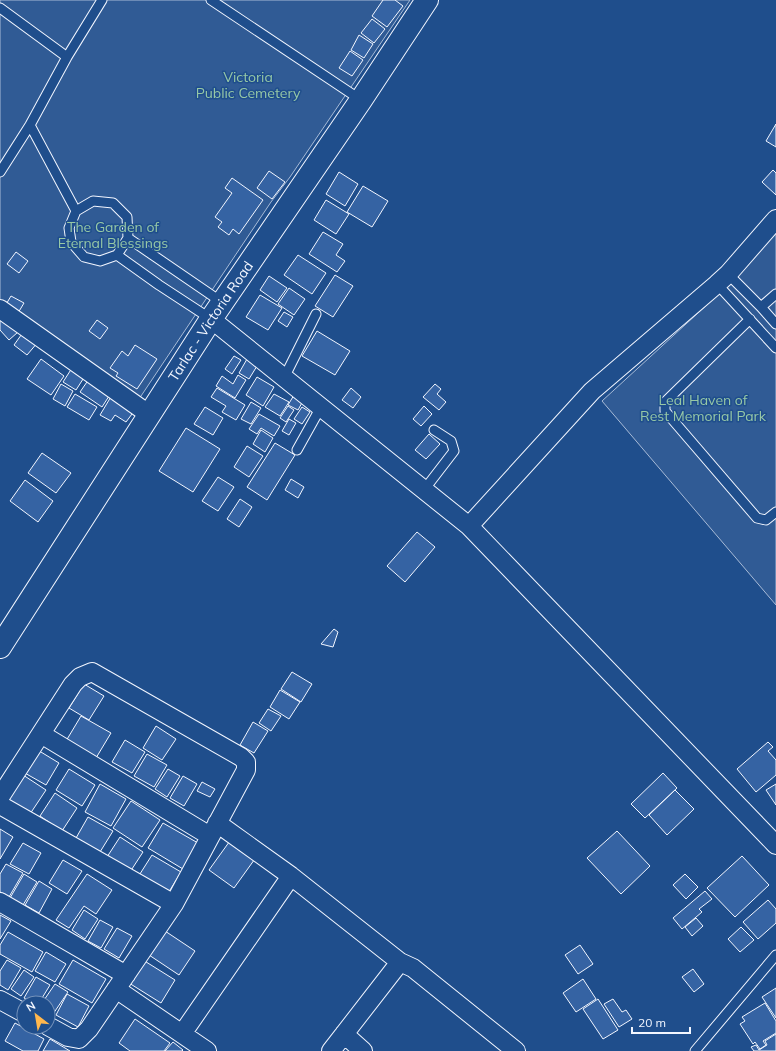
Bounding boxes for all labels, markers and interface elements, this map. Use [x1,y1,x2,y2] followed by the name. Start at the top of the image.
[196,68,301,102] park label: Victoria Public Cemetery
[58,218,168,252] park label: The Garden of Eternal Blessings
[164,258,257,385] street label: Tarlac - Victoria Road
[640,391,767,425] park label: Leal Haven of Rest Memorial Park
[16,995,56,1035] north arrow
[24,998,38,1015] text: N
[632,1009,690,1035] scale bar
[638,1015,666,1030] text: 20 m

